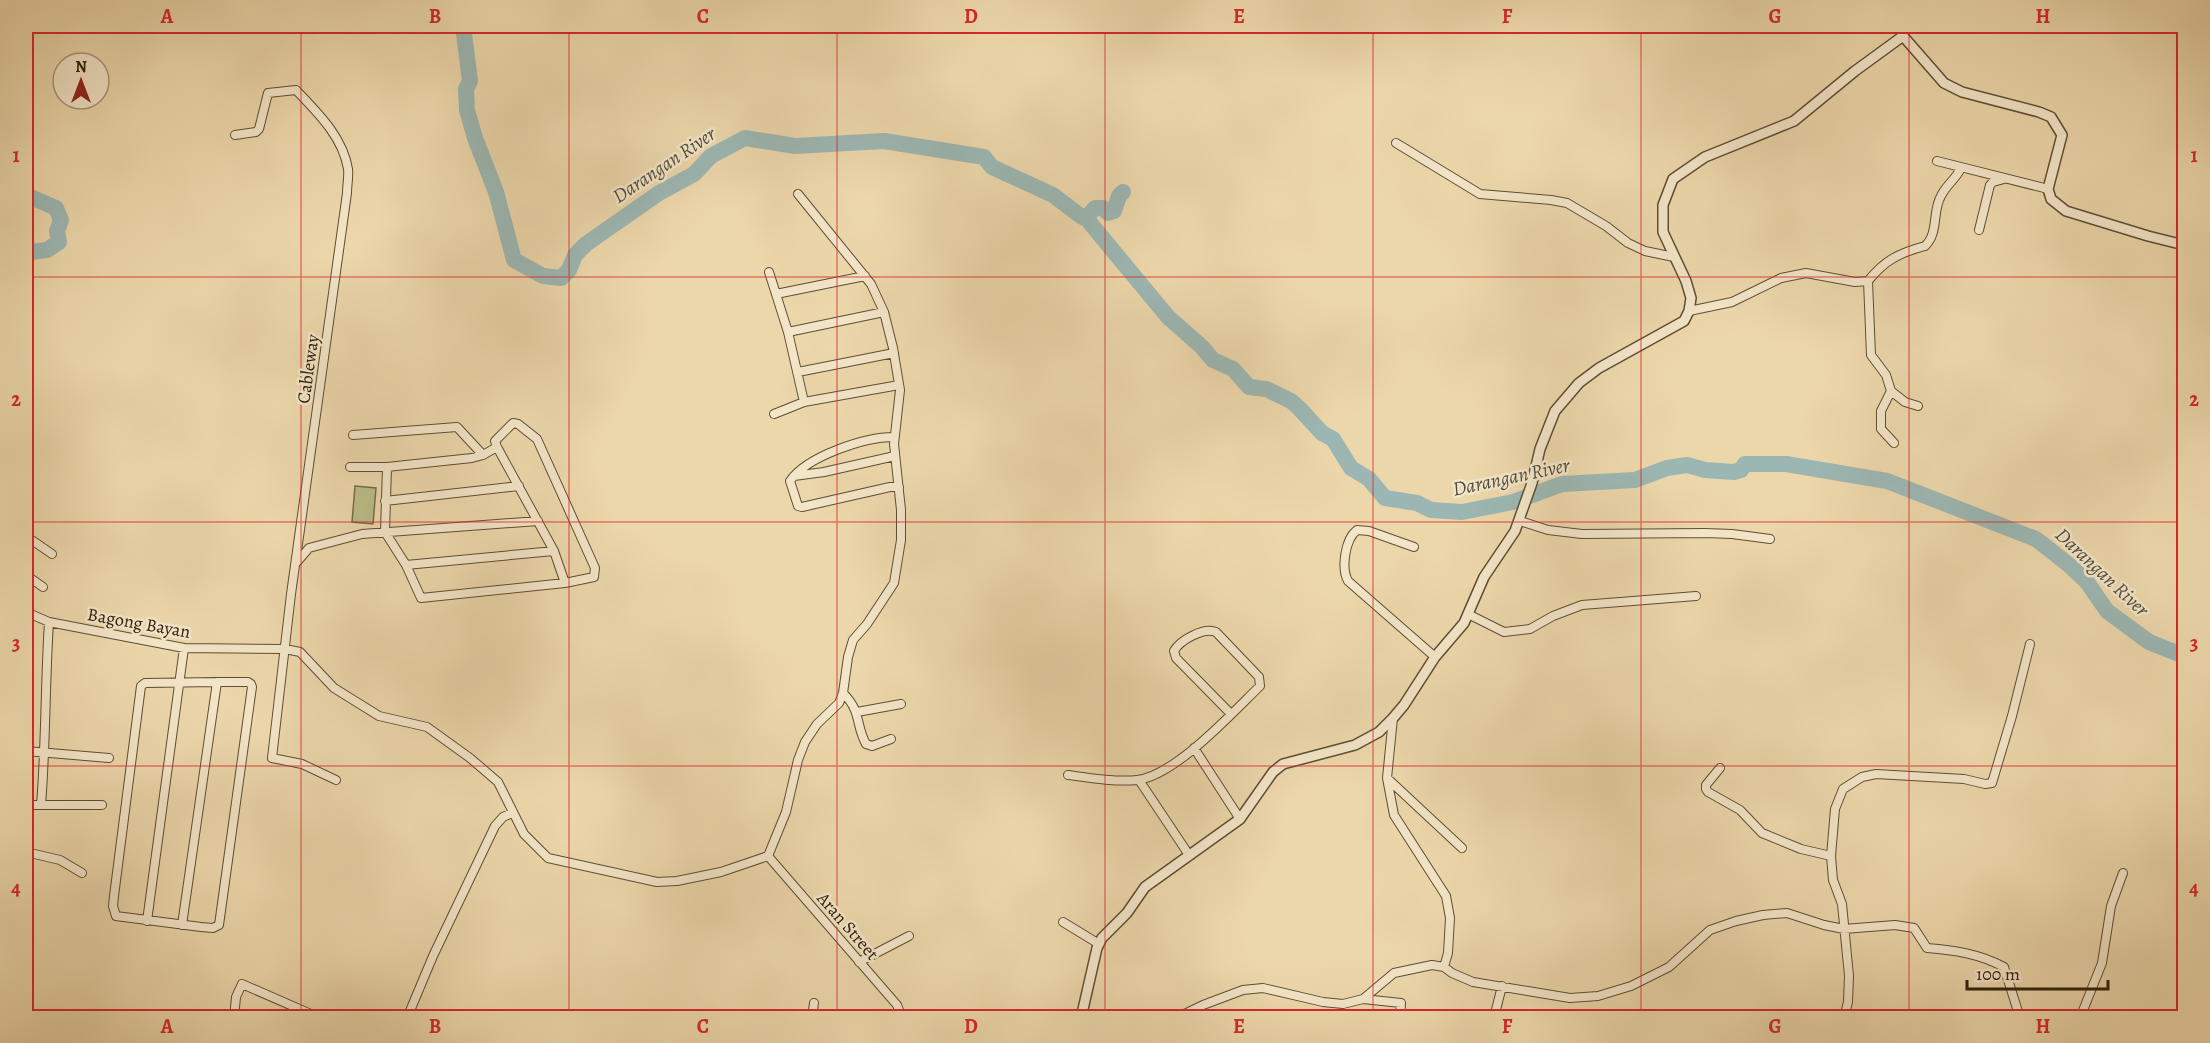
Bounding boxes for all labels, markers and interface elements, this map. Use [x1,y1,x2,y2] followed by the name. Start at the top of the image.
[160,3,174,30] text: A
[429,3,441,30] text: B
[697,3,709,30] text: C
[964,3,978,30] text: D
[1233,3,1245,30] text: E
[1502,3,1513,30] text: F
[1768,3,1782,30] text: G
[2036,3,2051,30] text: H
[51,51,111,111] north arrow
[75,56,87,78] text: N
[607,120,722,209] water label: Darangan River
[12,142,20,169] text: 1
[2190,142,2198,169] text: 1
[291,332,325,405] street label: Cableway
[11,386,21,413] text: 2
[2189,386,2199,413] text: 2
[1450,451,1573,503] water label: Darangan River
[2049,522,2155,623] water label: Darangan River
[86,602,193,644] street label: Bagong Bayan
[12,630,20,657] text: 3
[2190,630,2198,657] text: 3
[11,875,21,902] text: 4
[2189,875,2199,902] text: 4
[811,886,884,965] street label: Aran Street
[1967,953,2108,991] scale bar
[1976,962,2020,986] text: 100 m
[160,1013,174,1040] text: A
[429,1013,441,1040] text: B
[697,1013,709,1040] text: C
[964,1013,978,1040] text: D
[1233,1013,1245,1040] text: E
[1502,1013,1513,1040] text: F
[1768,1013,1782,1040] text: G
[2036,1013,2051,1040] text: H

